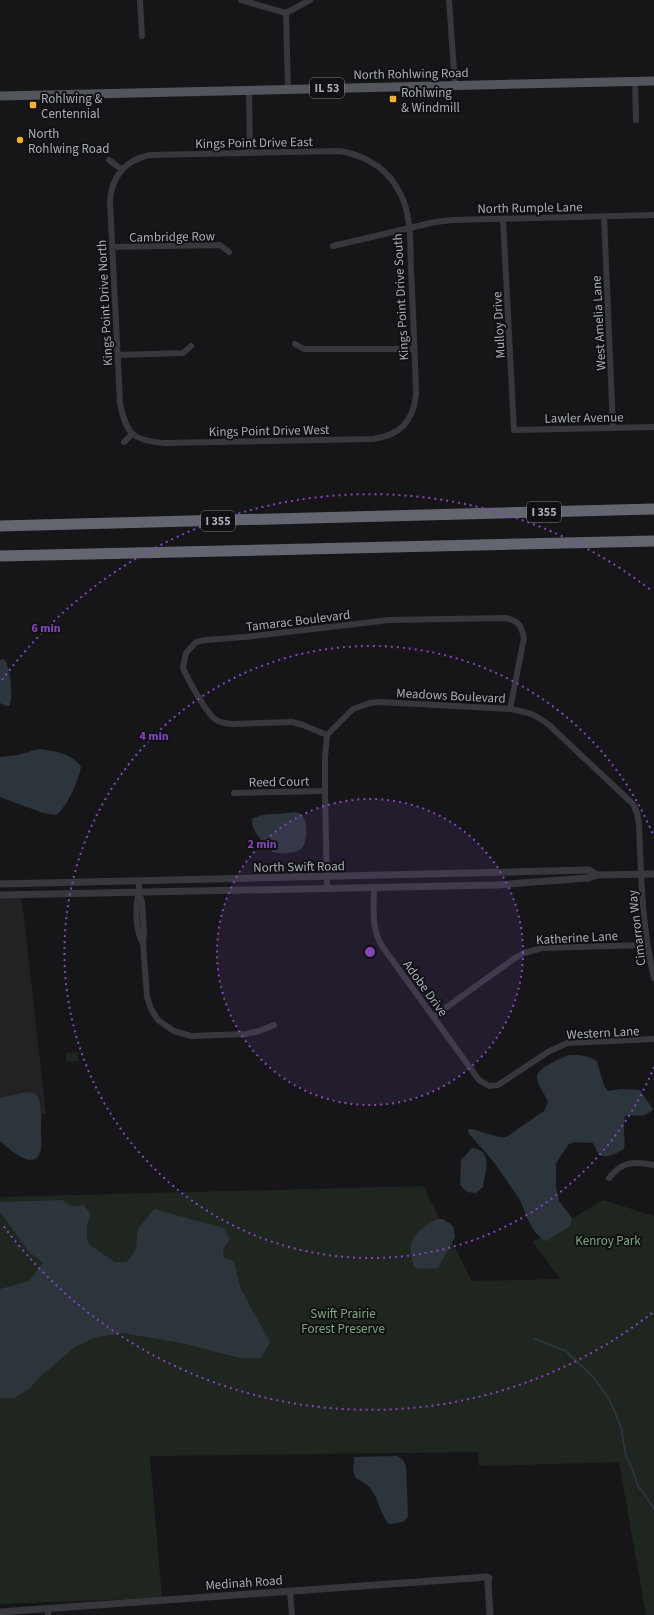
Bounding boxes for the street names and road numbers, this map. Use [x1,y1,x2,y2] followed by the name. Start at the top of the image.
[353,64,469,84] street label: North Rohlwing Road
[310,78,344,98] road number: IL 53
[195,133,314,153] street label: Kings Point Drive East
[477,198,583,218] street label: North Rumple Lane
[129,227,216,247] street label: Cambridge Row
[389,233,413,361] street label: Kings Point Drive South
[93,240,117,366] street label: Kings Point Drive North
[588,275,610,371] street label: West Amelia Lane
[488,291,510,359] street label: Mulloy Drive
[544,408,624,428] street label: Lawler Avenue
[208,421,330,441] street label: Kings Point Drive West
[527,502,561,522] road number: I 355
[201,511,235,531] road number: I 355
[245,606,351,636] street label: Tamarac Boulevard
[396,684,506,708] street label: Meadows Boulevard
[249,772,310,792] street label: Reed Court
[253,857,345,877] street label: North Swift Road
[623,889,651,967] street label: Cimarron Way
[536,927,619,949] street label: Katherine Lane
[399,957,452,1020] street label: Adobe Drive
[566,1022,640,1044] street label: Western Lane
[205,1571,283,1595] street label: Medinah Road

